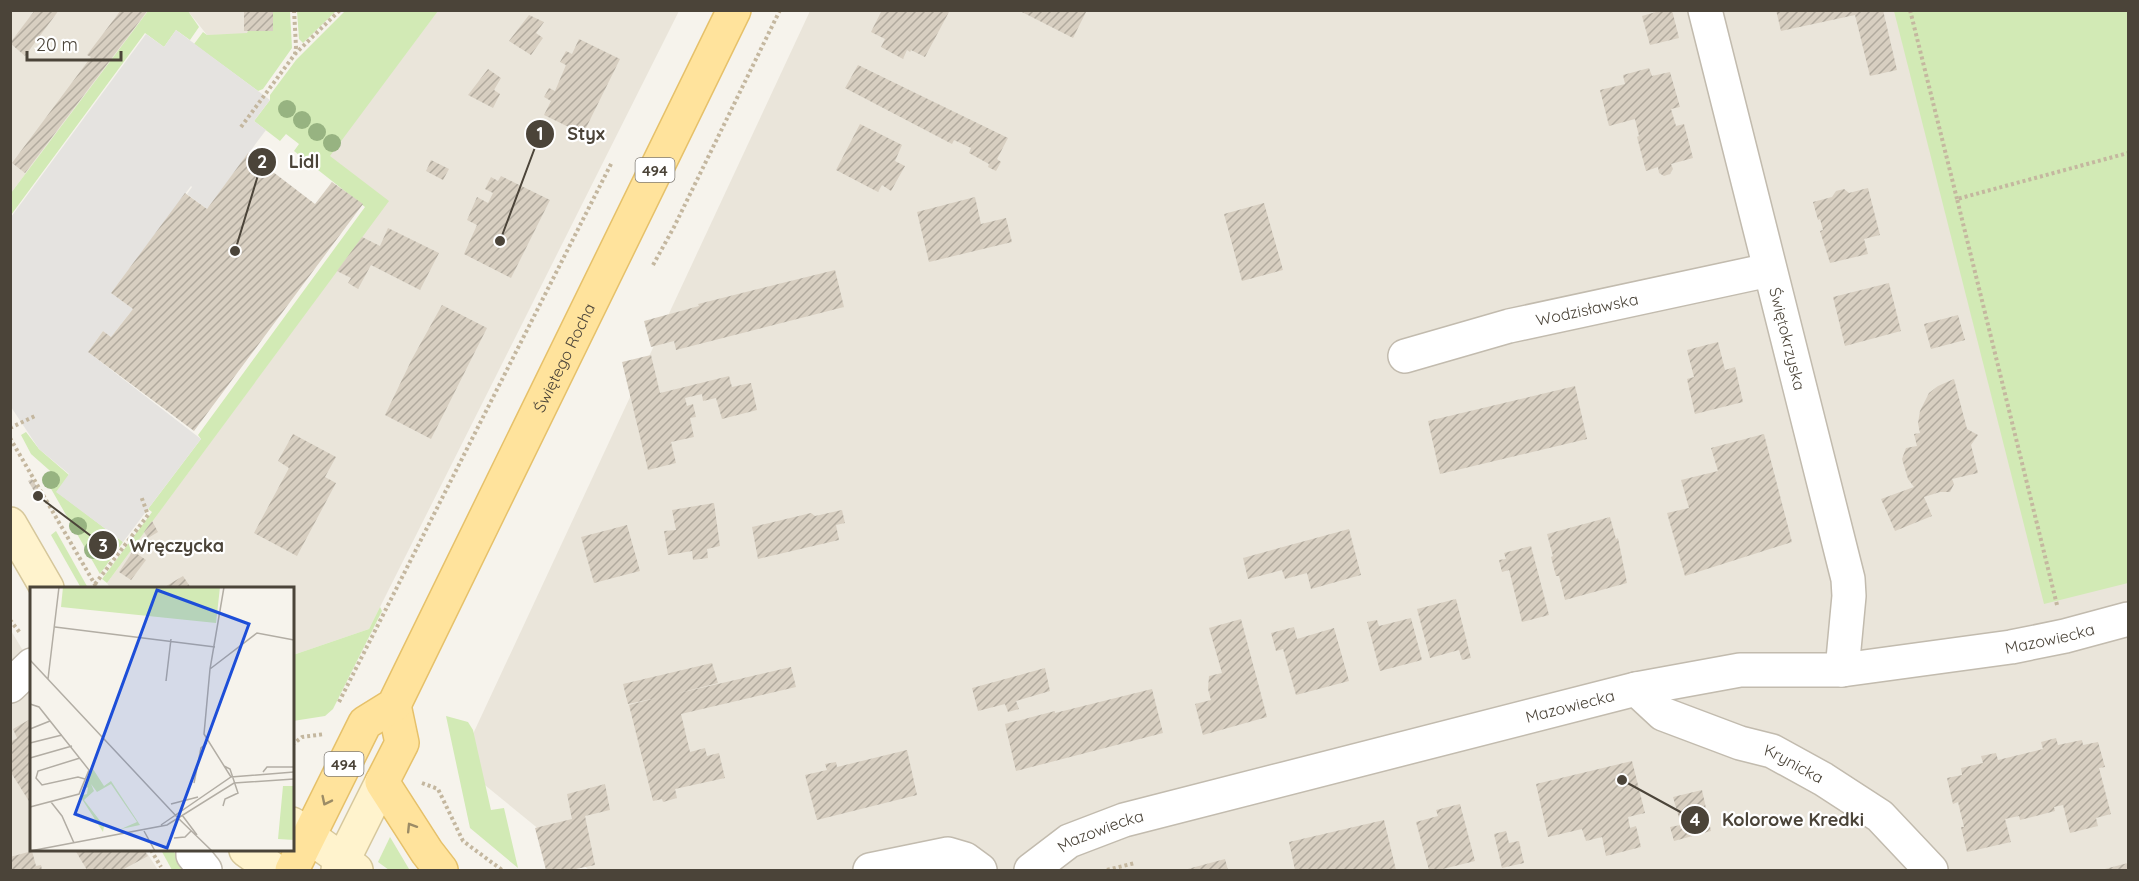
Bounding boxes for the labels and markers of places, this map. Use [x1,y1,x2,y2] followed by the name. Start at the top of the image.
[525,116,617,152] callout: Styx
[247,144,331,180] callout: Lidl
[88,527,236,563] callout: Wręczycka
[1680,802,1876,838] callout: Kolorowe Kredki

